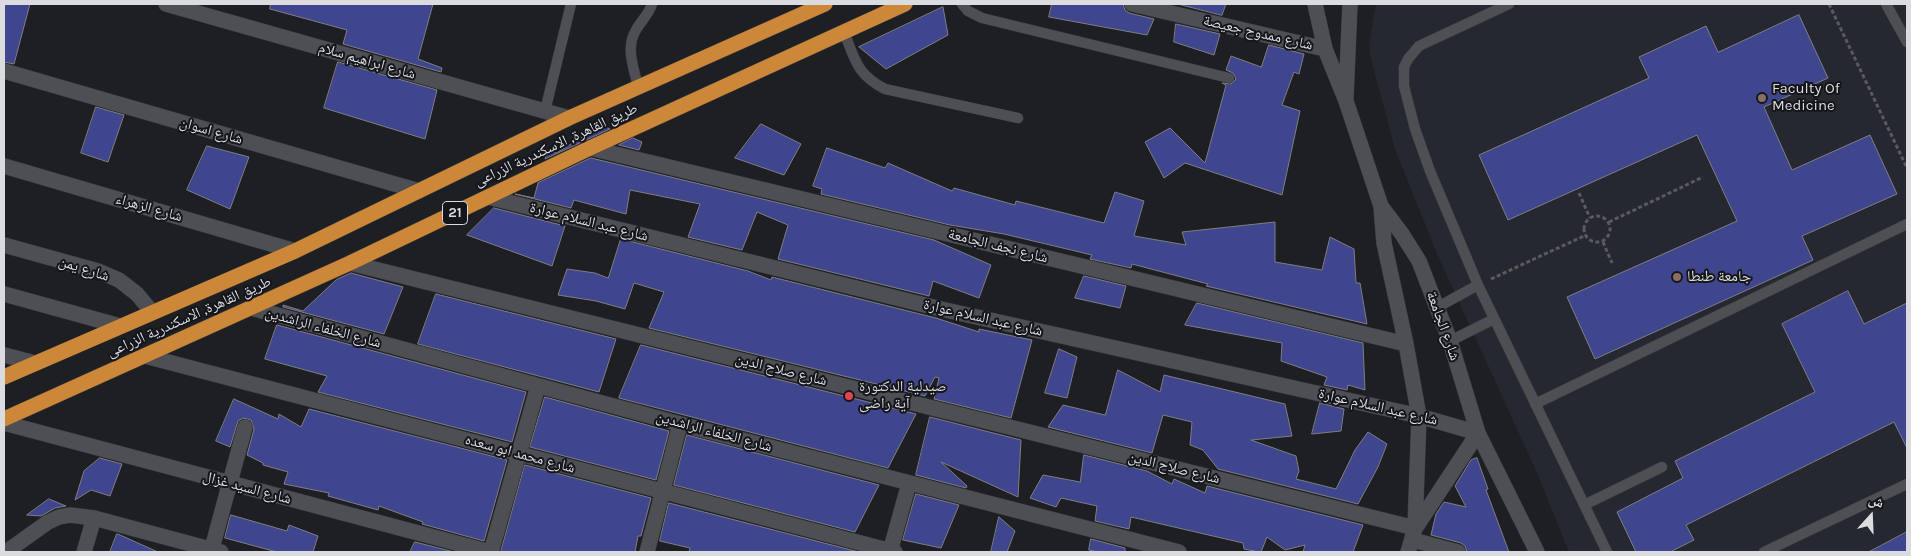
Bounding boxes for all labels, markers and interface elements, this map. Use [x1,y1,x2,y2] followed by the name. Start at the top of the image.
[1201,12,1315,54] street label: شارع ممدوح جعيصة
[316,39,418,83] street label: شارع ابراهيم سلام
[1772,80,1840,115] place label: Faculty Of Medicine
[1756,92,1768,104] marker: Faculty Of Medicine
[472,99,640,191] street label: طريق القاهرة, الاسكندرية الزراعى
[177,113,245,149] street label: شارع اسوان
[114,190,184,226] street label: شارع الزهراء
[528,199,650,245] street label: شارع عبد السلام عوارة
[442,202,468,224] road number: 21
[946,225,1050,267] street label: شارع نجف الجامعة
[56,252,112,286] street label: شارع يمن
[1687,268,1751,286] place label: جامعة طنطا
[1671,271,1683,283] marker: جامعة طنطا
[104,273,274,361] street label: طريق القاهرة, الاسكندرية الزراعى
[1422,289,1464,363] street label: شارع الجامعة
[922,296,1044,340] street label: شارع عبد السلام عوارة
[263,304,383,352] street label: شارع الخلفاء الراشدين
[733,350,829,390] street label: شارع صلاح الدين
[859,378,947,413] place label: صيدلية الدكتورة آية راضى
[1317,385,1439,429] street label: شارع عبد السلام عوارة
[843,390,855,402] marker: صيدلية الدكتورة آية راضى
[654,408,774,456] street label: شارع الخلفاء الراشدين
[463,431,577,477] street label: شارع محمد ابو سعده
[1126,448,1222,488] street label: شارع صلاح الدين
[201,468,293,508] street label: شارع السيد غزال
[1846,491,1896,541] north arrow
[1866,491,1886,512] text: ش

